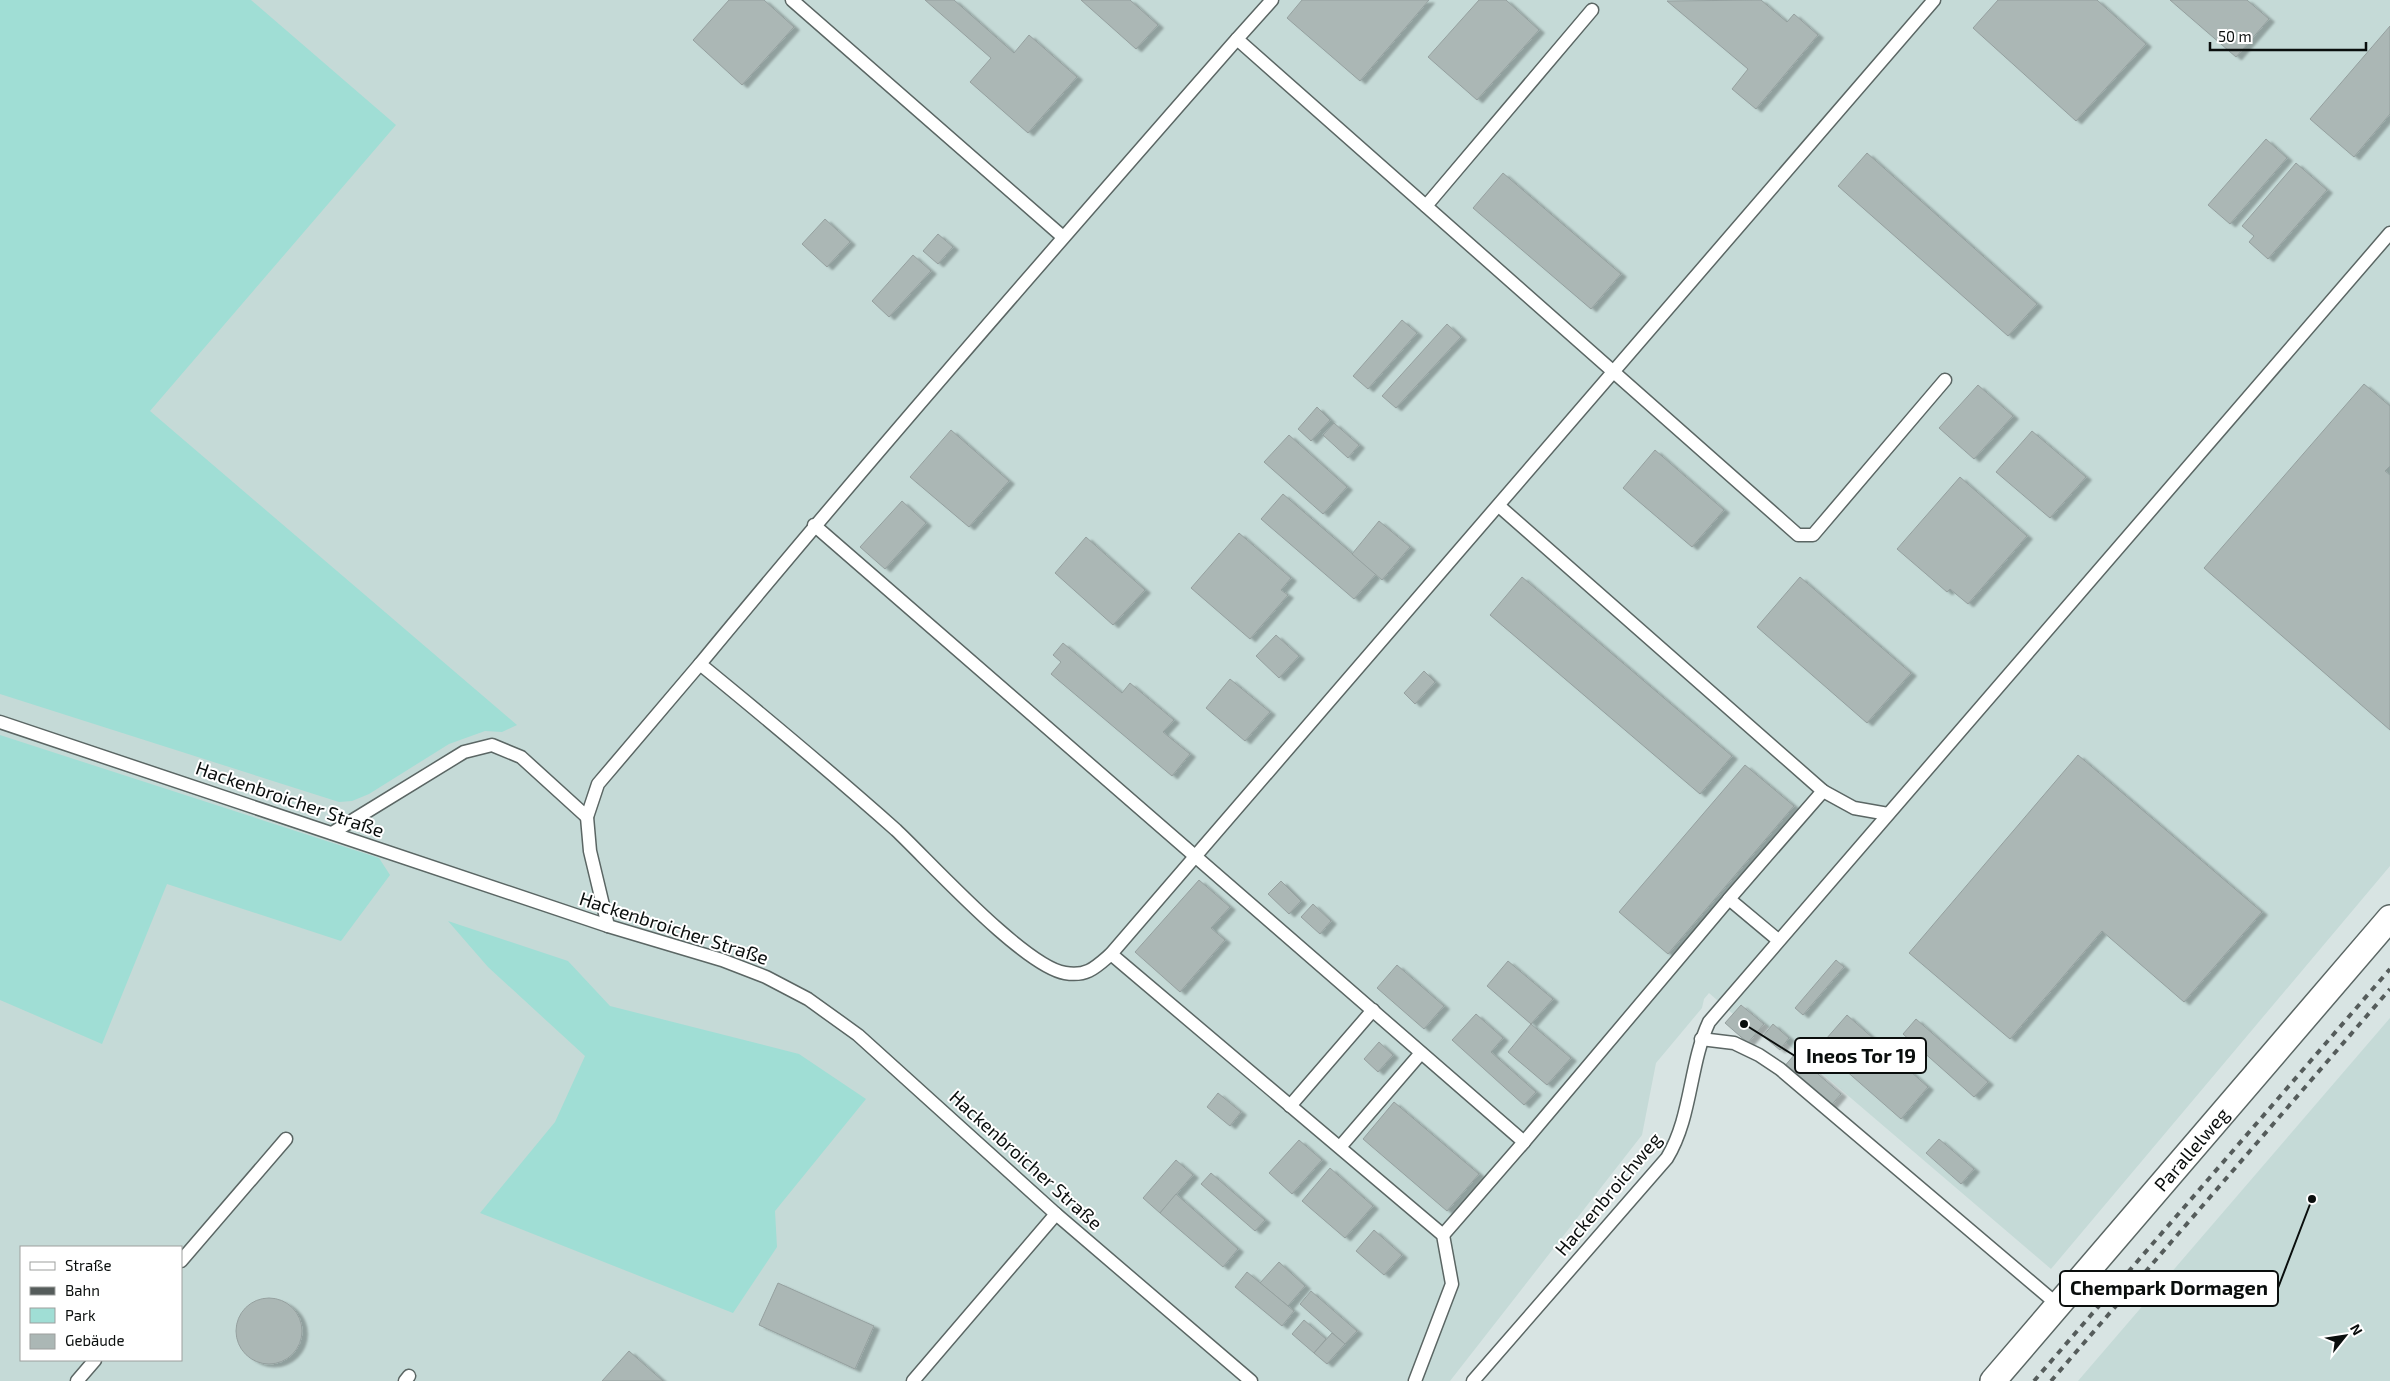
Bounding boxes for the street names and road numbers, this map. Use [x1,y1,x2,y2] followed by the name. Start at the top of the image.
[193,755,387,842] street label: Hackenbroicher Straße
[577,886,772,969] street label: Hackenbroicher Straße
[945,1085,1107,1234] street label: Hackenbroicher Straße
[2149,1102,2234,1196] street label: Parallelweg
[1549,1127,1666,1260] street label: Hackenbroichweg

